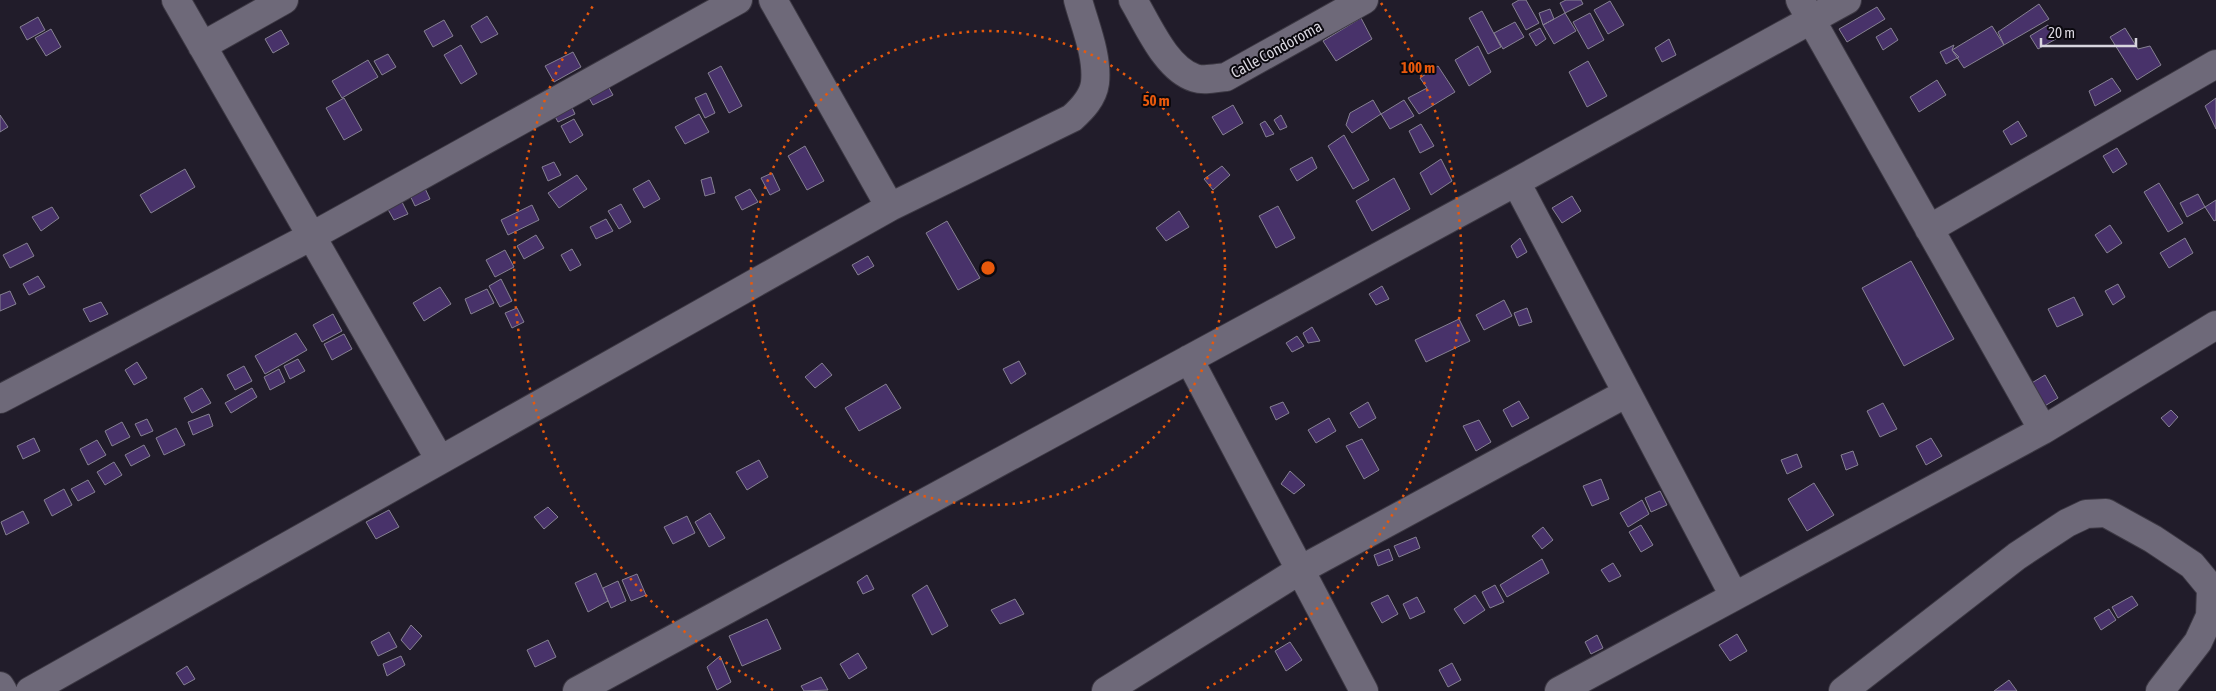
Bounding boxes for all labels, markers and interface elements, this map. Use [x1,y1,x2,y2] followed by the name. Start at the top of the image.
[2041,15,2136,47] scale bar
[1227,17,1325,81] street label: Calle Condoroma
[2048,24,2075,41] text: 20 m
[1401,59,1435,76] text: 100 m
[1143,92,1170,109] text: 50 m
[979,259,997,277] centre of rings

